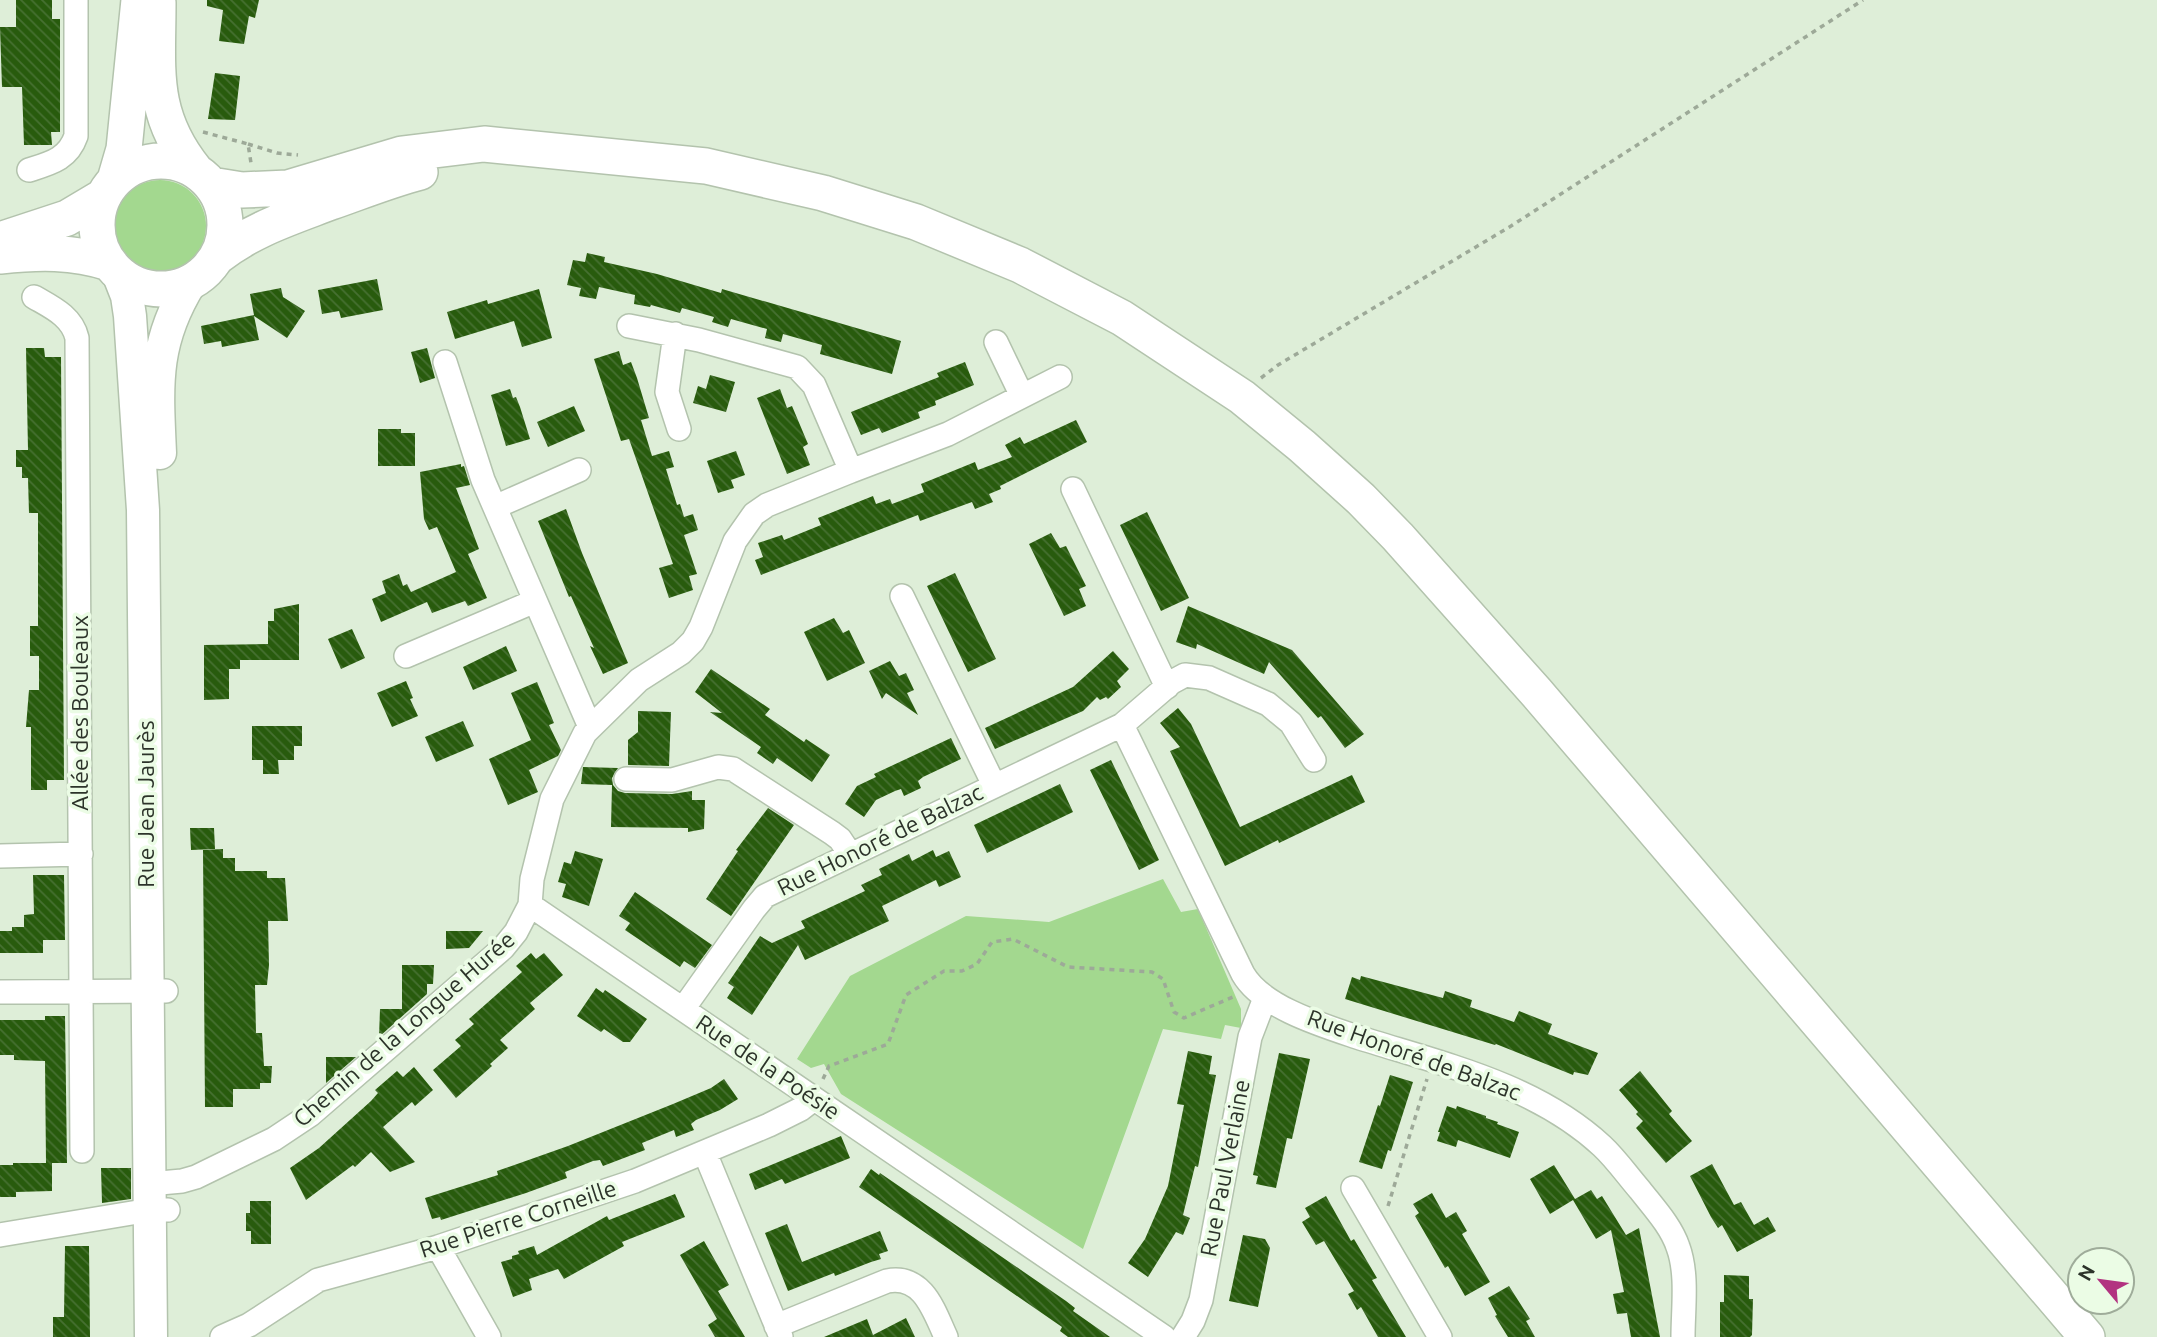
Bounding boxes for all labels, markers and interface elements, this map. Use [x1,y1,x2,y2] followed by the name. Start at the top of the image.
[67,615,92,811] street label: Allée des Bouleaux
[133,720,158,888] street label: Rue Jean Jaurès
[773,779,987,900] street label: Rue Honoré de Balzac
[288,926,519,1131] street label: Chemin de la Longue Hurée
[1304,1004,1525,1105] street label: Rue Honoré de Balzac
[692,1009,845,1124] street label: Rue de la Poésie
[1195,1077,1254,1259] street label: Rue Paul Verlaine
[416,1175,619,1262] street label: Rue Pierre Corneille
[2066,1246,2136,1316] north arrow
[2073,1261,2099,1284] text: N

